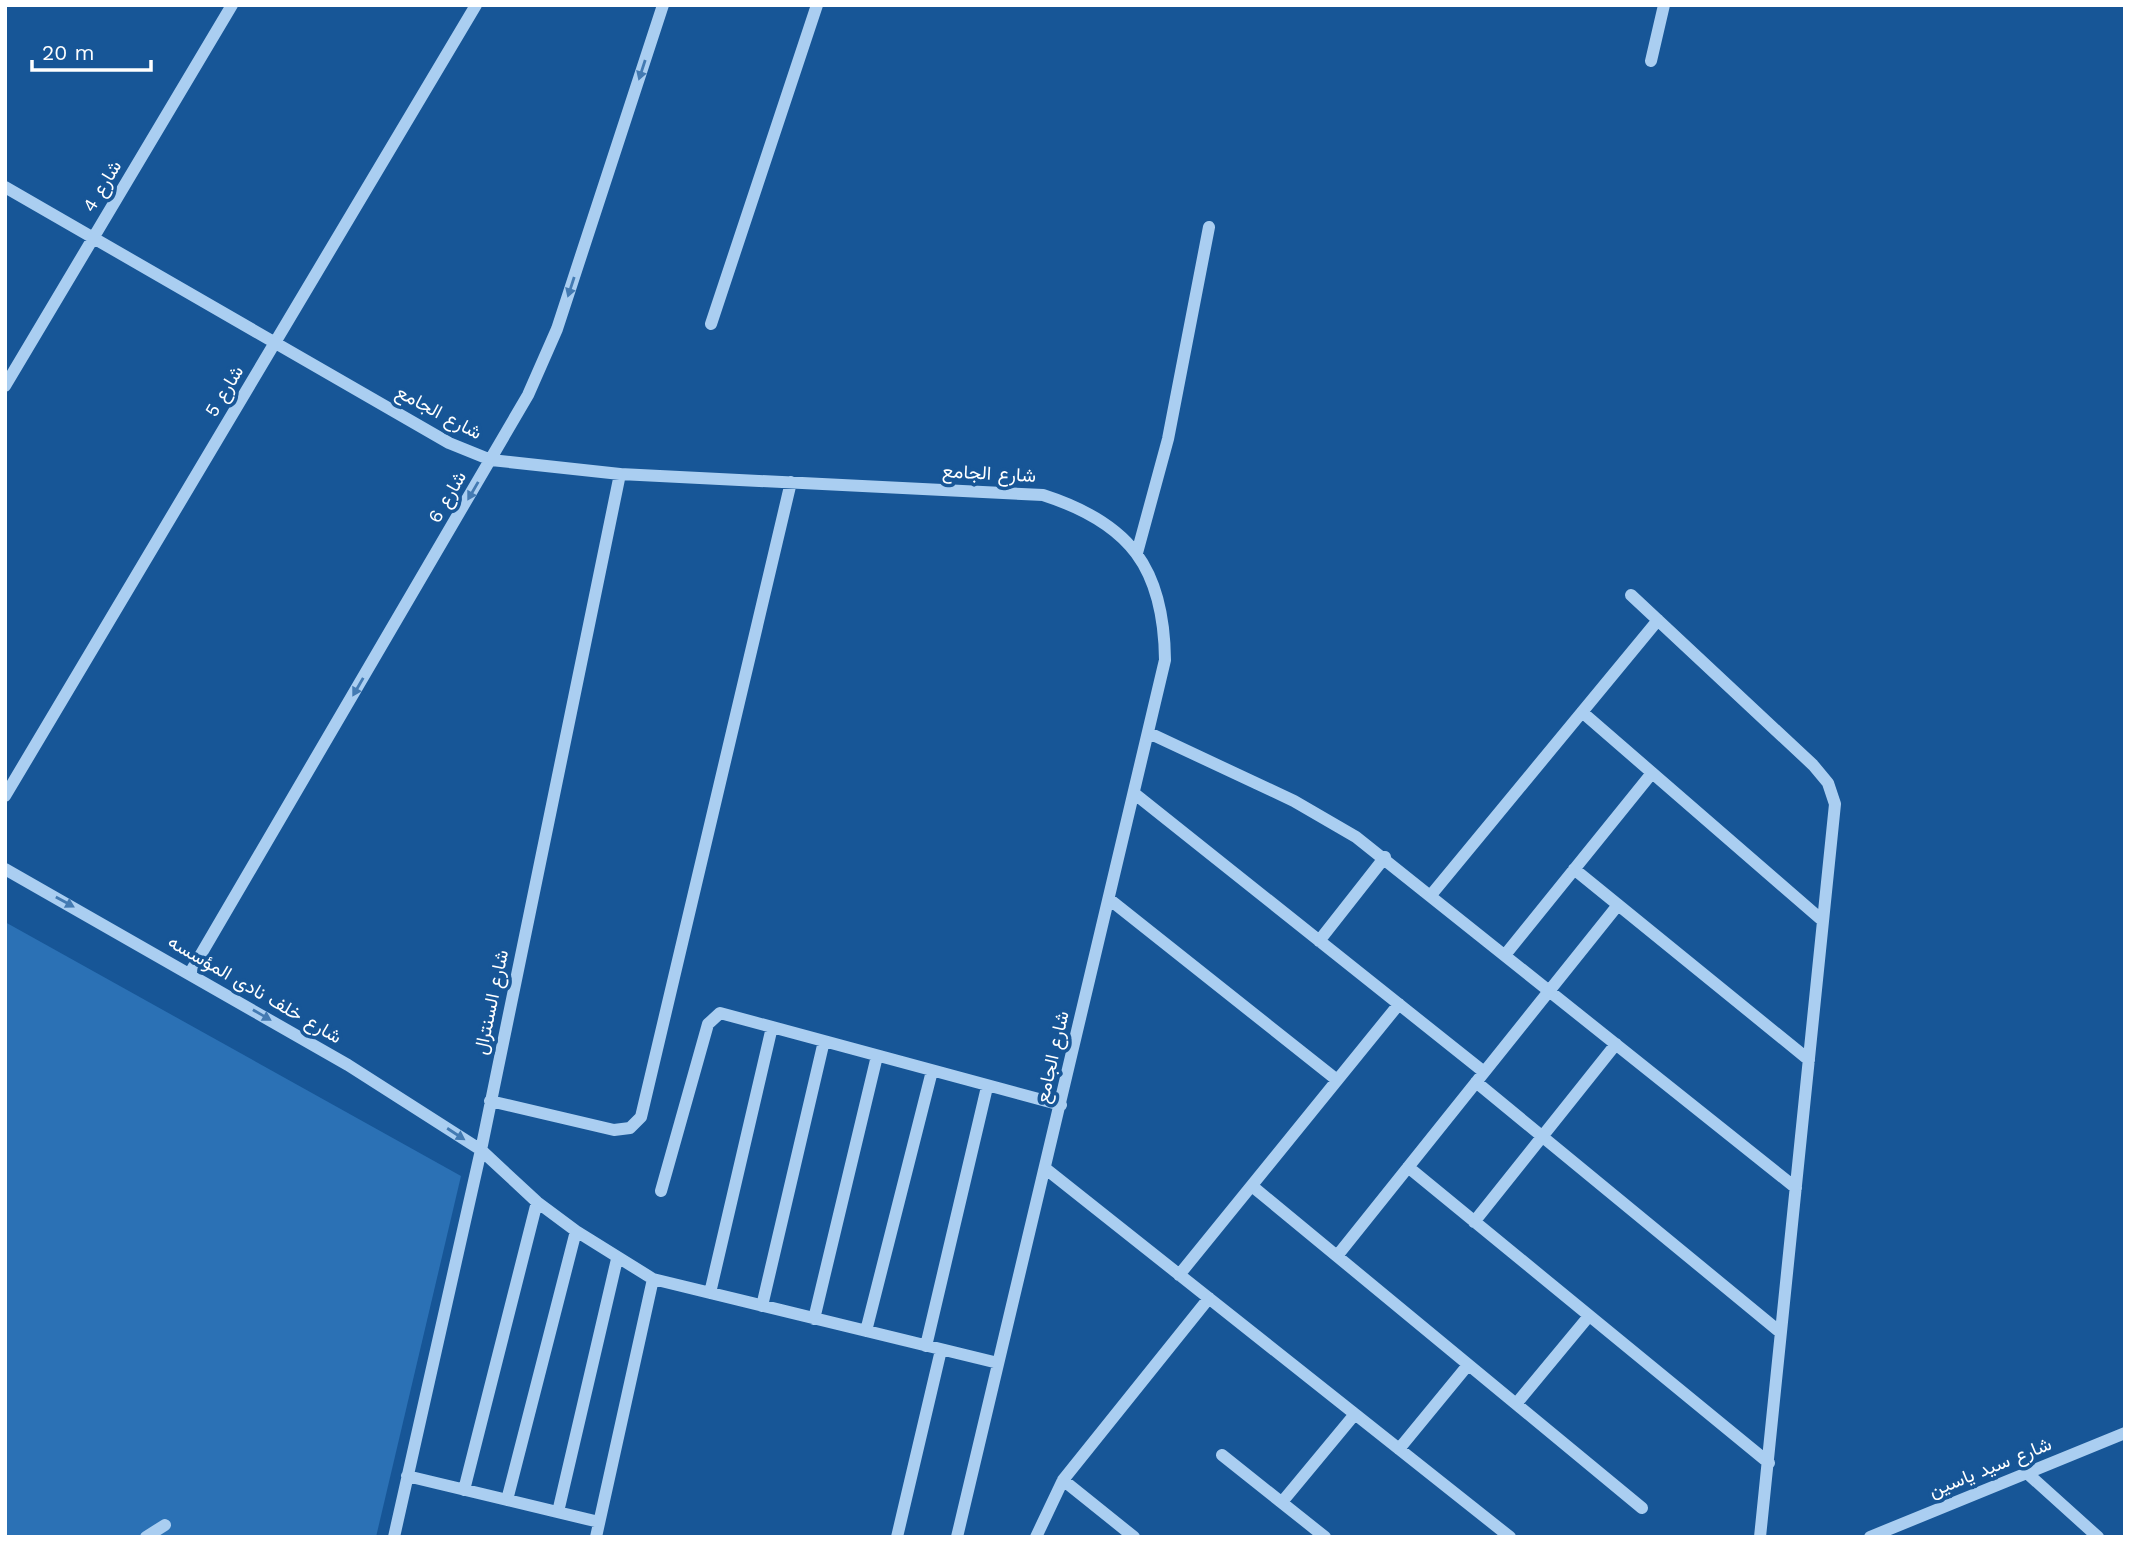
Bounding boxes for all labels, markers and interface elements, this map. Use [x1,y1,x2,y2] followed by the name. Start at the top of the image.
[32,28,150,72] scale bar
[42,40,94,65] text: 20 m
[636,60,646,81] one-way arrow
[78,156,127,217] street label: شارع 4
[566,276,576,297] one-way arrow
[200,361,249,421] street label: شارع 5
[391,380,486,446] street label: شارع الجامع
[941,459,1037,489] street label: شارع الجامع
[423,467,472,528] street label: شارع 6
[467,481,479,501] one-way arrow
[352,678,364,697] one-way arrow
[55,896,74,908] one-way arrow
[163,930,346,1049] street label: شارع خلف نادى المؤسسه
[469,948,514,1057] street label: شارع السنترال
[253,1009,272,1021] one-way arrow
[1030,1009,1076,1106] street label: شارع الجامع
[447,1127,465,1141] one-way arrow
[1925,1432,2055,1503] street label: شارع سيد ياسين

